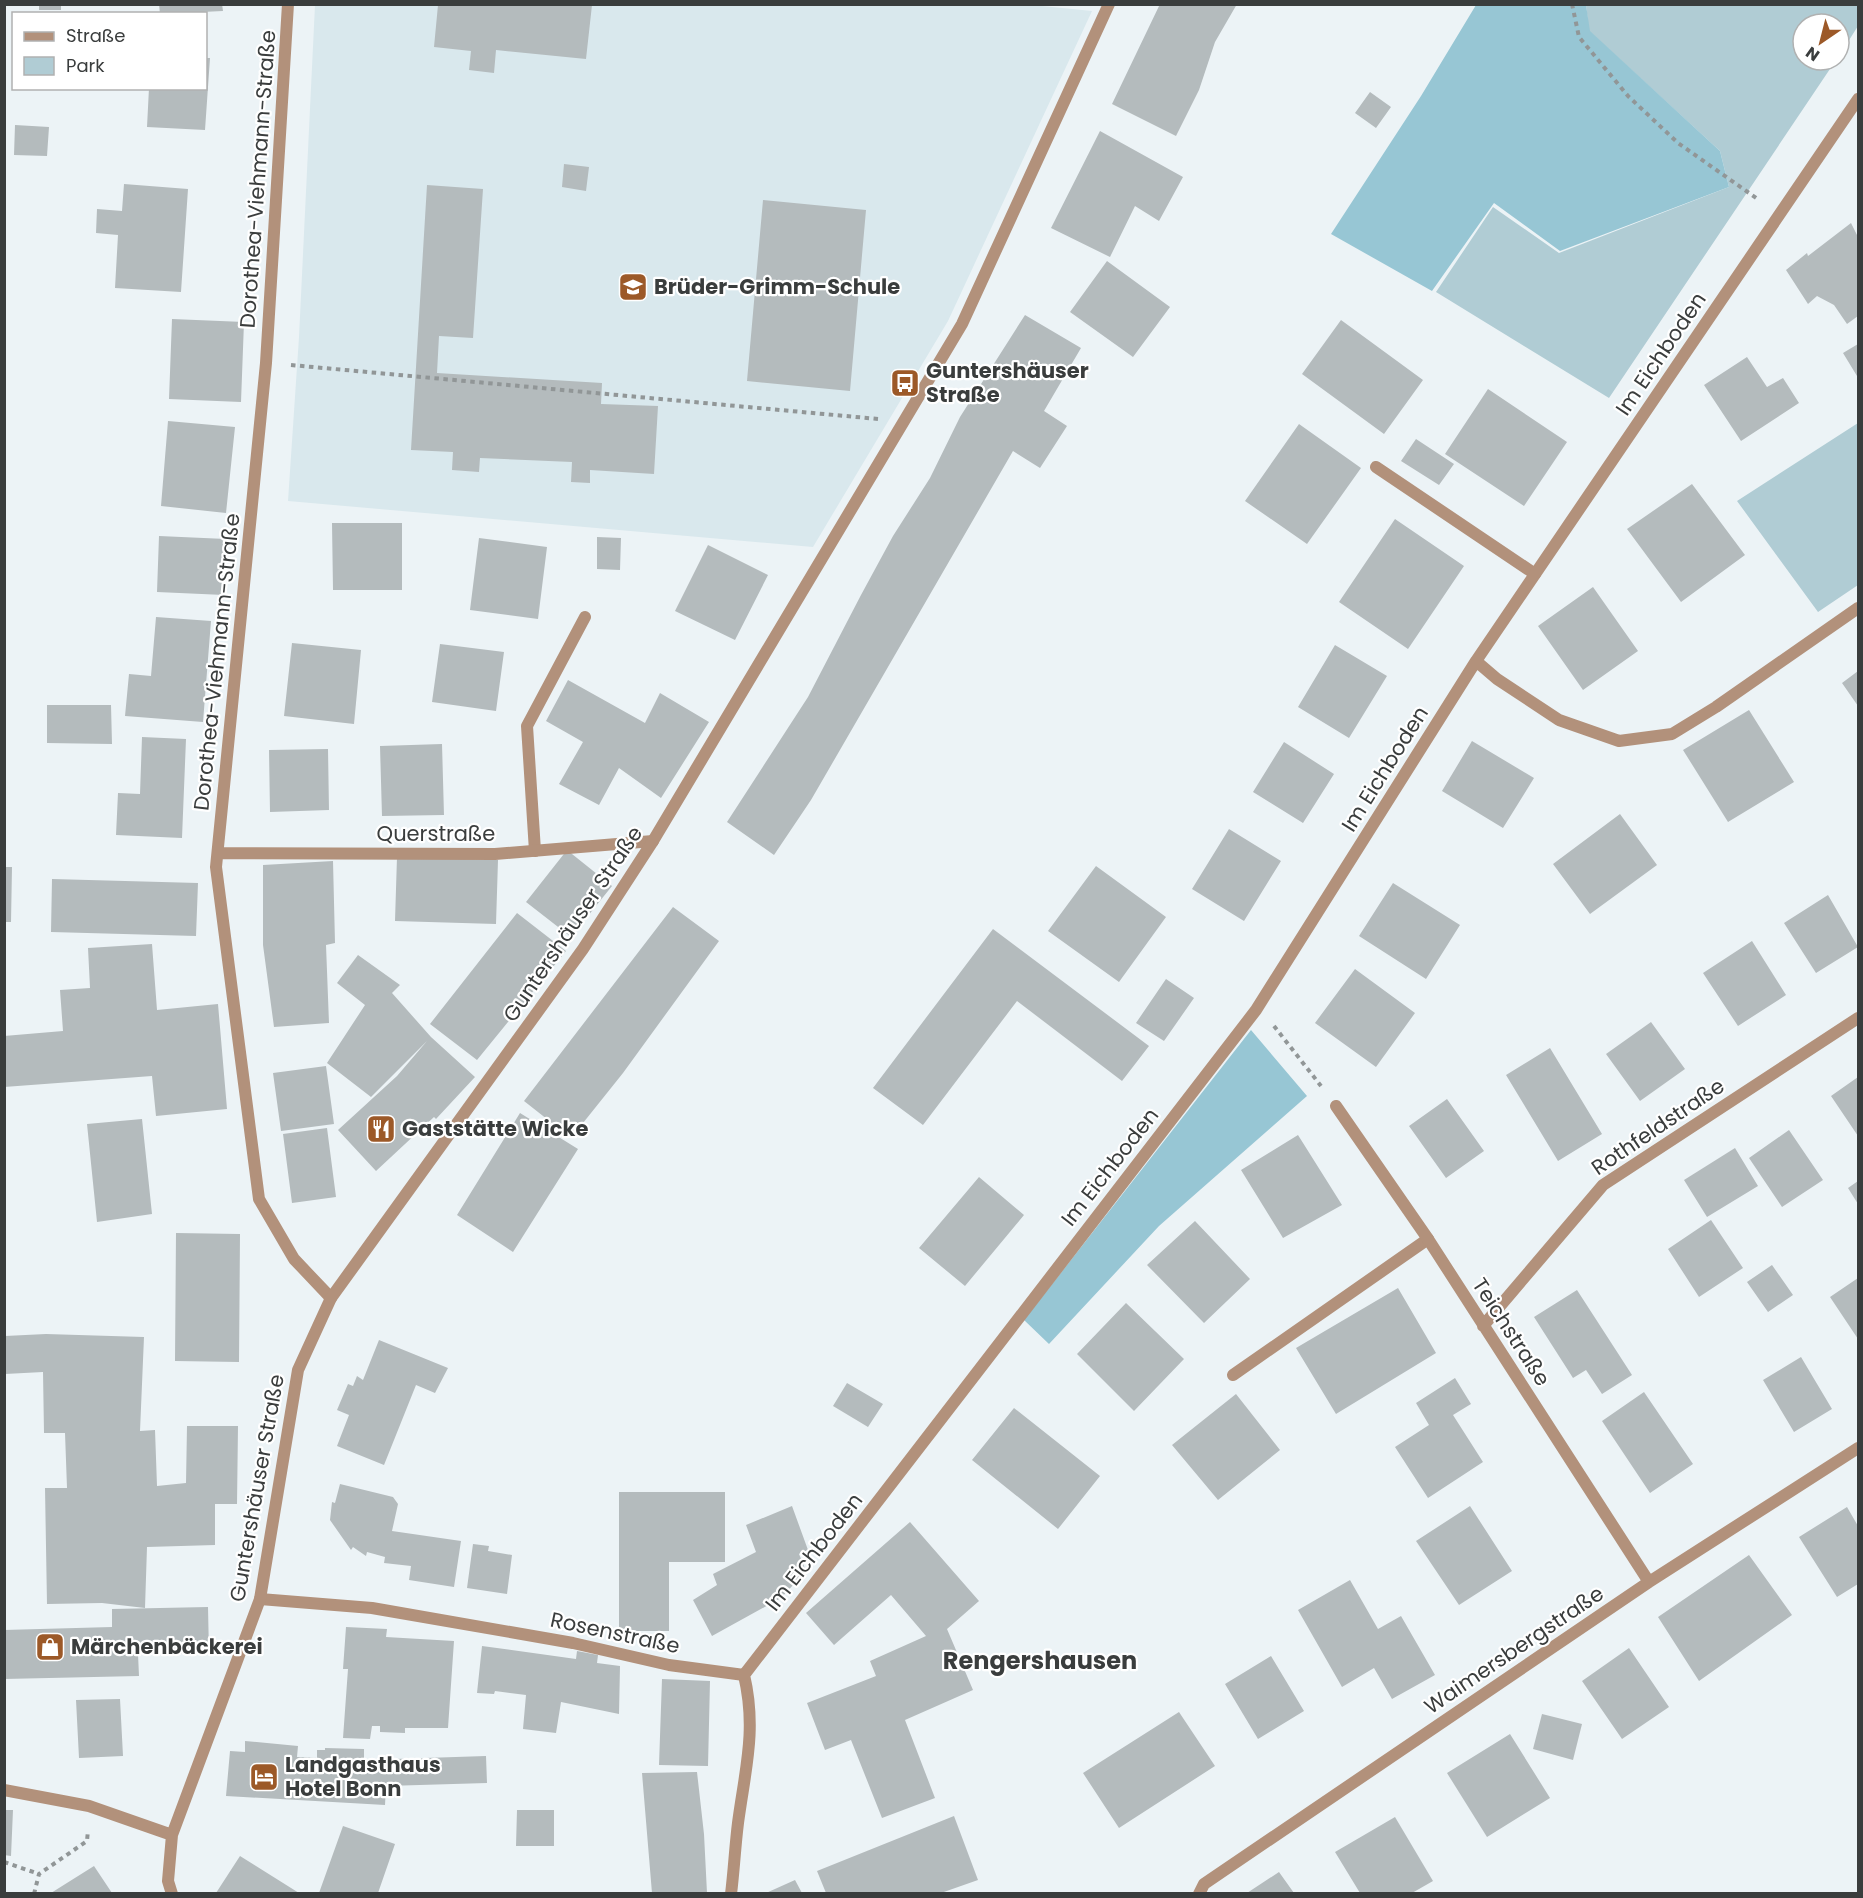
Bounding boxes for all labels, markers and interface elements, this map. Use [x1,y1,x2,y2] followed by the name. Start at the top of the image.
[12,12,207,90] legend
[1791,12,1851,72] north arrow
[66,23,125,48] text: Straße
[233,29,282,329] street label: Dorothea-Viehmann-Straße
[1801,41,1824,67] text: N
[66,53,105,78] text: Park
[617,271,649,303] school or university icon: Brüder-Grimm-Schule
[654,272,900,301] place label: Brüder-Grimm-Schule
[1609,286,1713,421] street label: Im Eichboden
[926,356,1089,409] place label: Guntershäuser Straße
[889,367,921,399] bus stop icon: Guntershäuser Straße
[186,512,247,812] street label: Dorothea-Viehmann-Straße
[1334,700,1435,837] street label: Im Eichboden
[377,819,495,848] street label: Querstraße
[496,820,649,1027] street label: Guntershäuser Straße
[1586,1071,1730,1182] street label: Rothfeldstraße
[1054,1101,1165,1232] street label: Im Eichboden
[365,1113,397,1145] restaurant icon: Gaststätte Wicke
[402,1114,588,1143] place label: Gaststätte Wicke
[1466,1272,1557,1391] street label: Teichstraße
[222,1372,291,1604] street label: Guntershäuser Straße
[758,1486,869,1617] street label: Im Eichboden
[1418,1579,1609,1720] street label: Waimersbergstraße
[548,1605,682,1660] street label: Rosenstraße
[34,1631,66,1663] shop icon: Märchenbäckerei
[71,1632,263,1661] place label: Märchenbäckerei
[943,1644,1137,1677] district label: Rengershausen
[285,1750,441,1803] place label: Landgasthaus Hotel Bonn
[248,1761,280,1793] hotel icon: Landgasthaus Hotel Bonn

